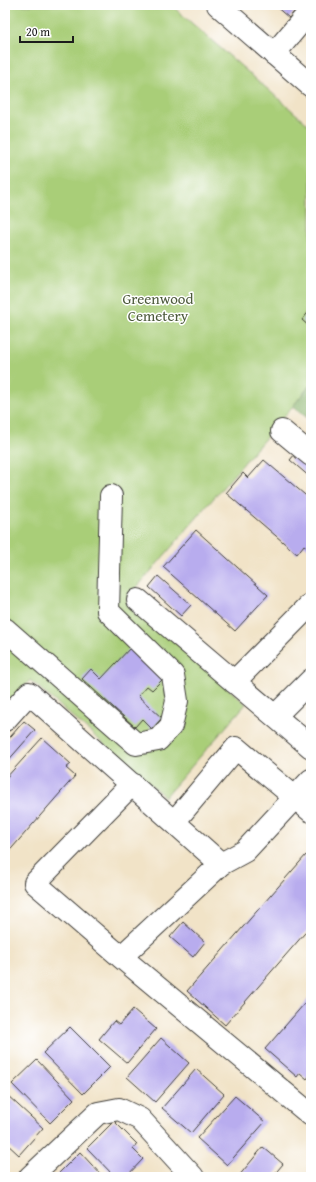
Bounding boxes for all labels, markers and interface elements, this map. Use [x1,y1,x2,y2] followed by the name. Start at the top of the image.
[20,18,73,44] scale bar
[26,23,50,40] text: 20 m
[122,288,194,326] park label: Greenwood Cemetery

